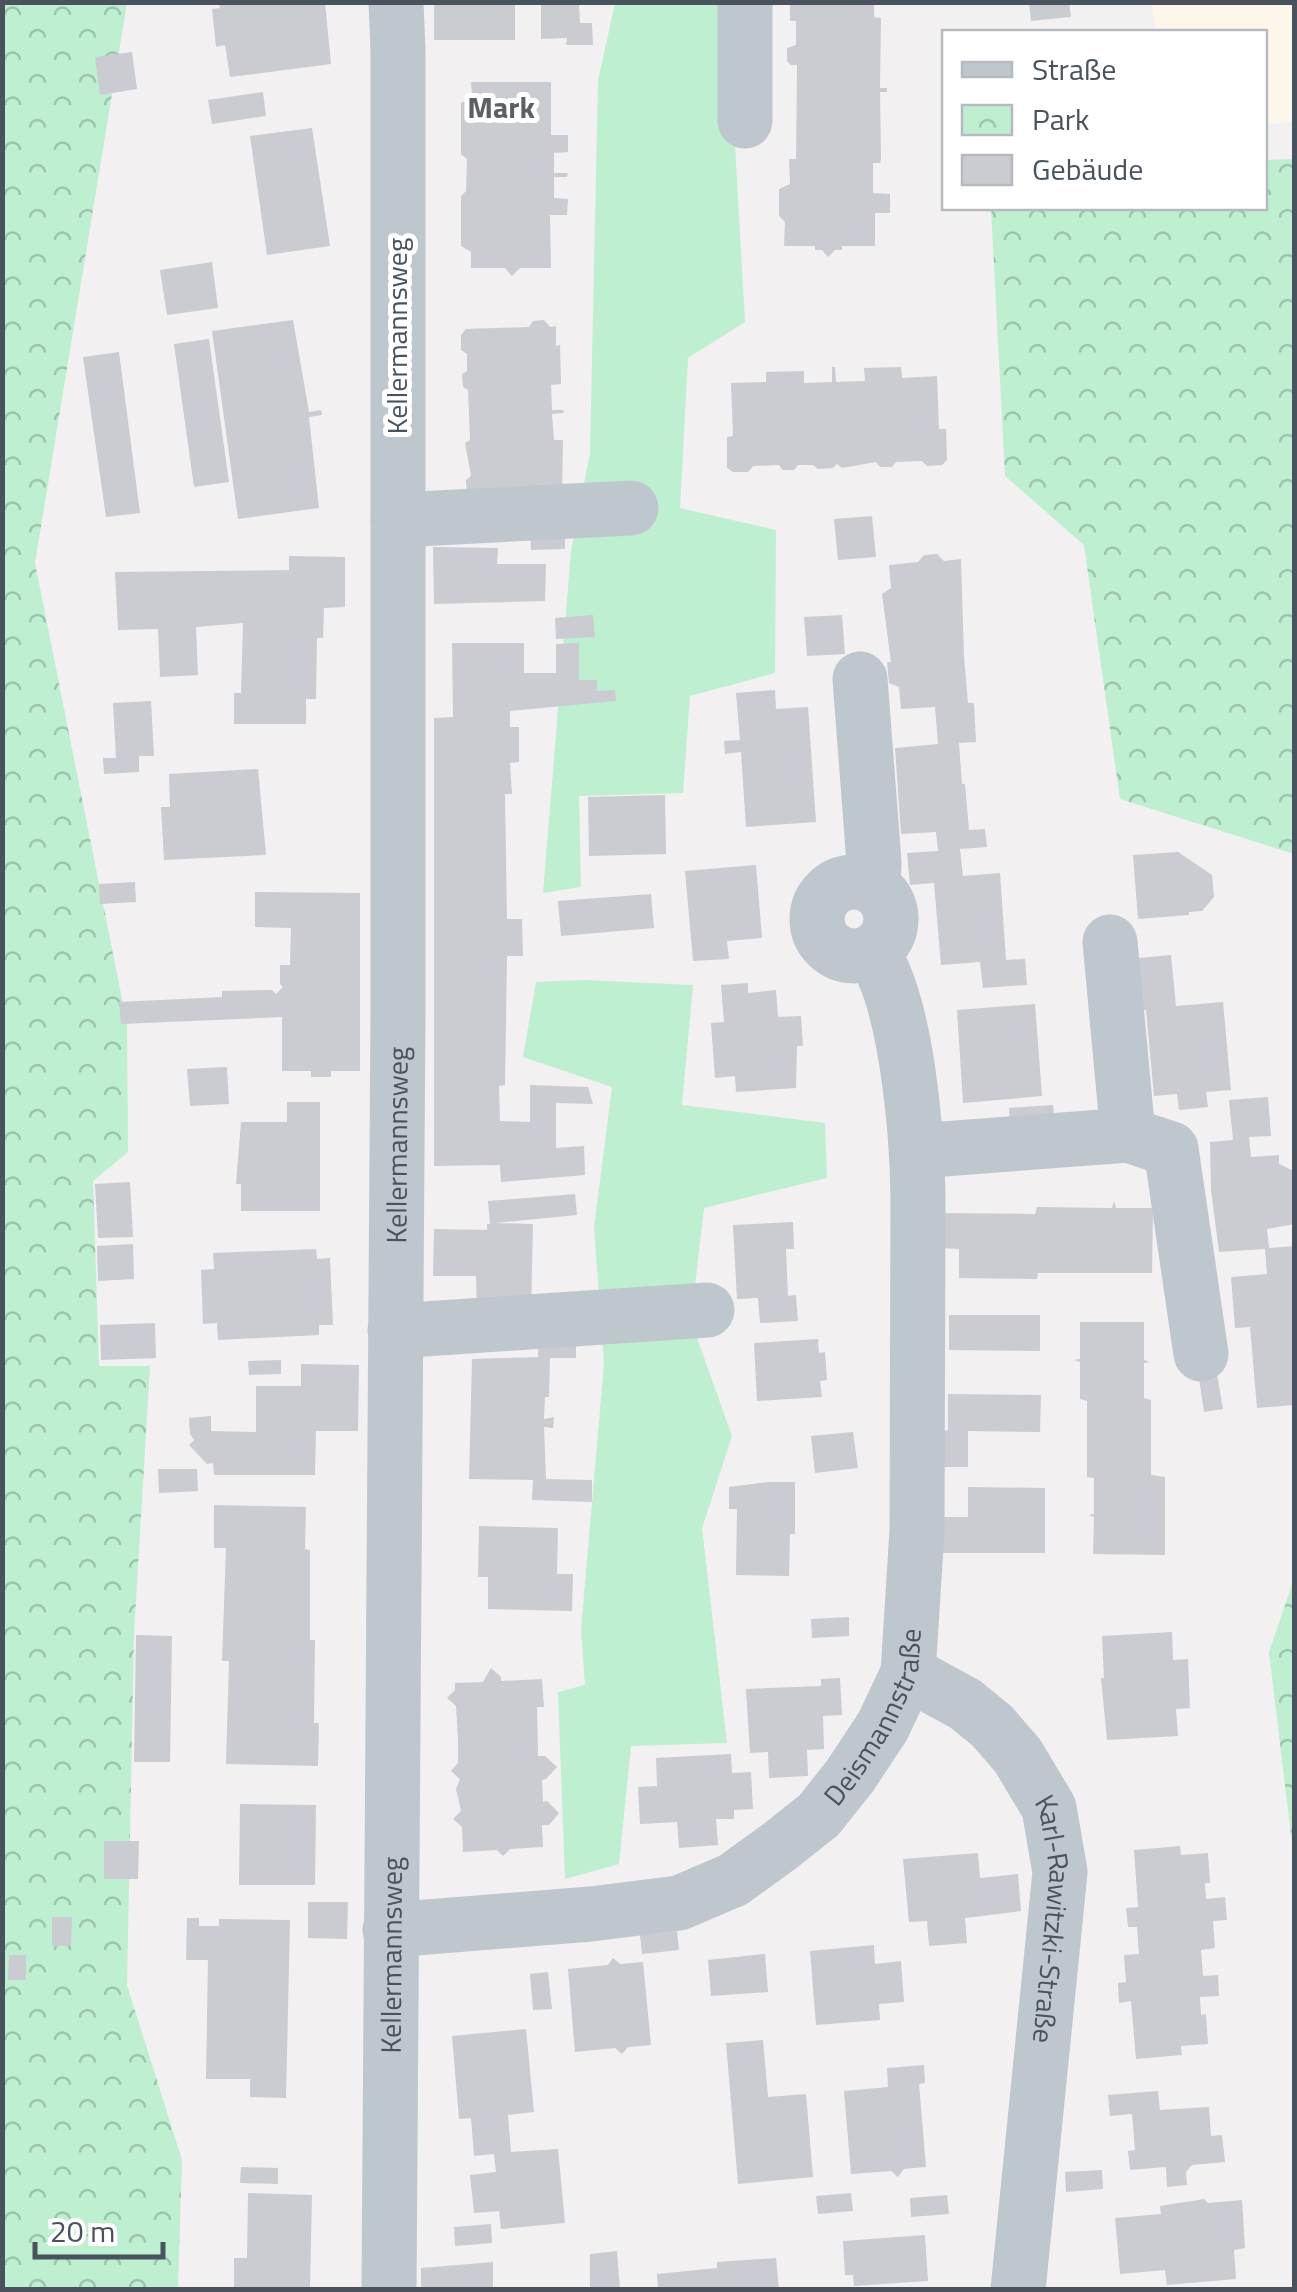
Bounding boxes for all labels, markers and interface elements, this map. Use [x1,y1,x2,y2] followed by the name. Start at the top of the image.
[942,30,1267,210] legend
[1032,46,1116,92] text: Straße
[467,84,535,130] district label: Mark
[1032,96,1089,142] text: Park
[1032,146,1143,192] text: Gebäude
[375,238,418,434] street label: Kellermannsweg
[374,1047,419,1244] street label: Kellermannsweg
[813,1627,932,1815] street label: Deismannstraße
[1022,1786,1082,2045] street label: Karl-Rawitzki-Straße
[369,1857,413,2053] street label: Kellermannsweg
[35,2197,162,2259] scale bar
[50,2208,115,2254] text: 20 m

